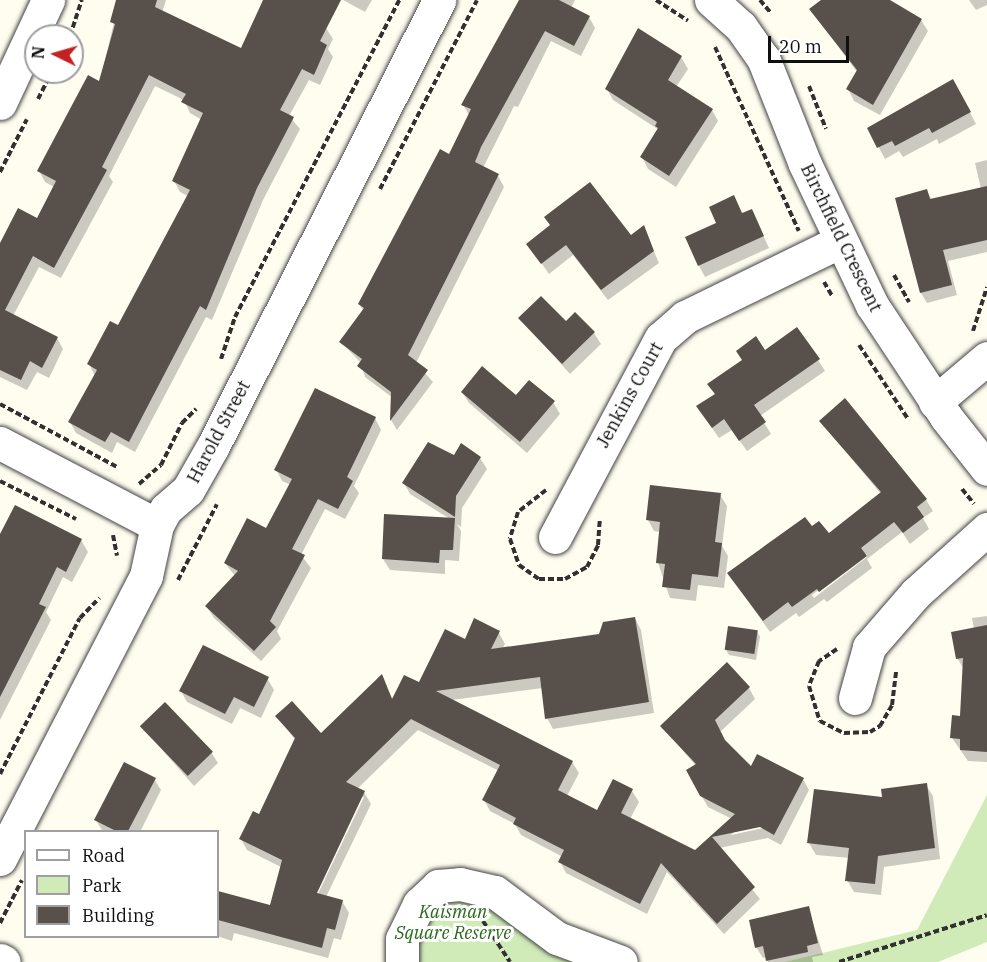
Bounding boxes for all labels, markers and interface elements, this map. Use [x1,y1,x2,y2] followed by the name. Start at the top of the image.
[24,24,84,84] north arrow
[771,24,852,62] scale bar
[779,35,822,58] text: 20 m
[28,45,49,60] text: N
[796,160,886,316] street label: Birchfield Crescent
[592,339,668,451] street label: Jenkins Court
[183,377,255,487] street label: Harold Street
[24,830,219,938] legend
[82,844,125,867] text: Road
[82,874,121,897] text: Park
[395,902,511,944] park label: Kaisman Square Reserve
[82,904,154,927] text: Building

